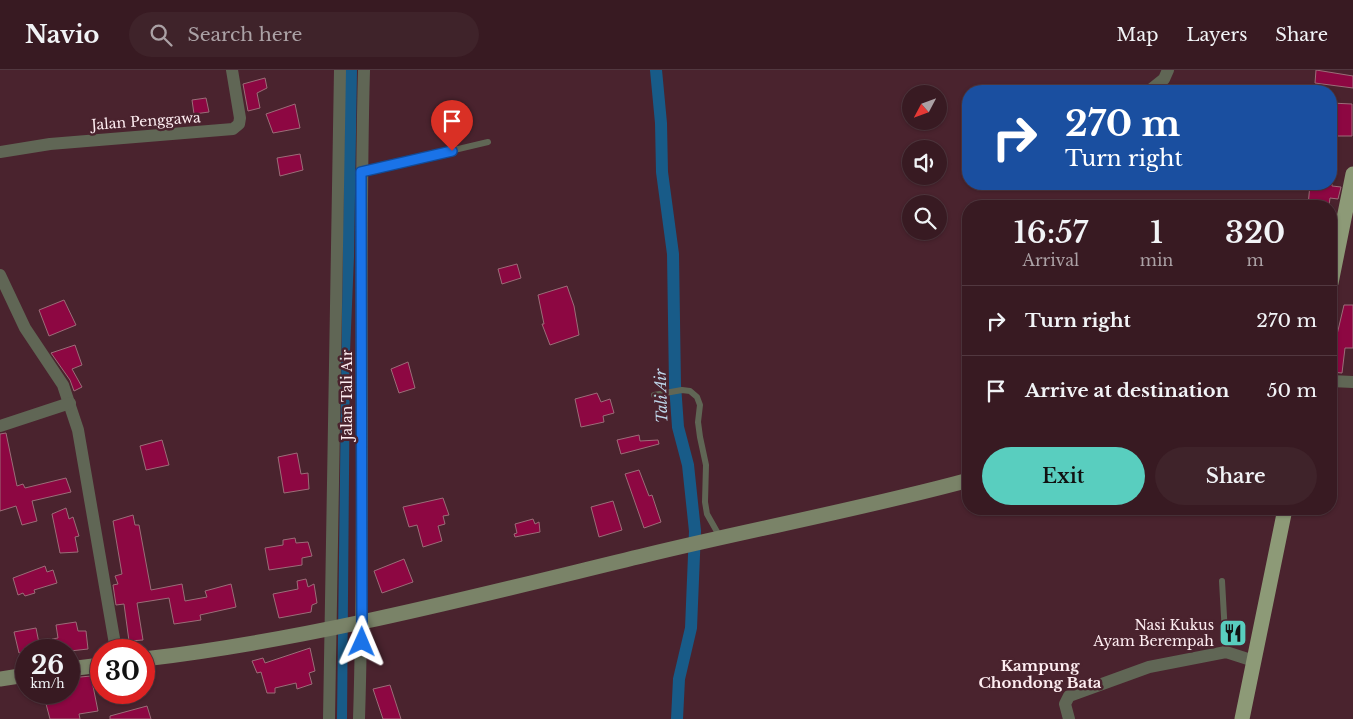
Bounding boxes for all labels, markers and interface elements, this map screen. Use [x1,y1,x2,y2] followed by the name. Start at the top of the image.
[129,12,479,57] search box
[25,20,99,49] text: Navio
[147,21,175,49] icon: search
[187,23,302,46] text: Search here
[1117,24,1158,46] text: Map
[1186,24,1247,46] text: Layers
[1275,24,1328,46] text: Share
[902,85,948,130] north arrow
[902,85,947,240] map controls
[431,100,473,151] pin
[1065,102,1180,145] text: 270 m
[982,105,1047,170] icon: right
[438,107,466,135] icon: arrive
[89,108,201,134] street label: Jalan Penggawa
[902,140,947,185] button: sound
[1065,145,1183,172] text: Turn right
[902,195,947,240] button: search
[1014,214,1088,251] text: 16:57
[1150,214,1163,251] text: 1
[1225,214,1285,251] text: 320
[1023,250,1079,270] text: Arrival
[1140,250,1173,270] text: min
[1247,250,1264,270] text: m
[982,307,1010,335] icon: right
[1025,309,1131,332] text: Turn right
[1256,309,1317,332] text: 270 m
[338,349,356,442] street label: Jalan Tali Air
[651,367,671,423] water label: Tali Air
[982,377,1010,405] icon: arrive
[1025,379,1229,402] text: Arrive at destination
[1267,379,1317,402] text: 50 m
[982,447,1145,505] button: Exit
[1155,447,1317,505] button: Share
[335,615,387,667] position arrow
[1092,616,1214,650] place label: Nasi Kukus Ayam Berempah
[1218,618,1248,648] restaurant icon: Nasi Kukus Ayam Berempah
[90,639,155,704] speed limit sign: 30
[31,650,64,681] text: 26
[979,656,1102,692] district label: Kampung Chondong Bata
[30,676,65,691] text: km/h

